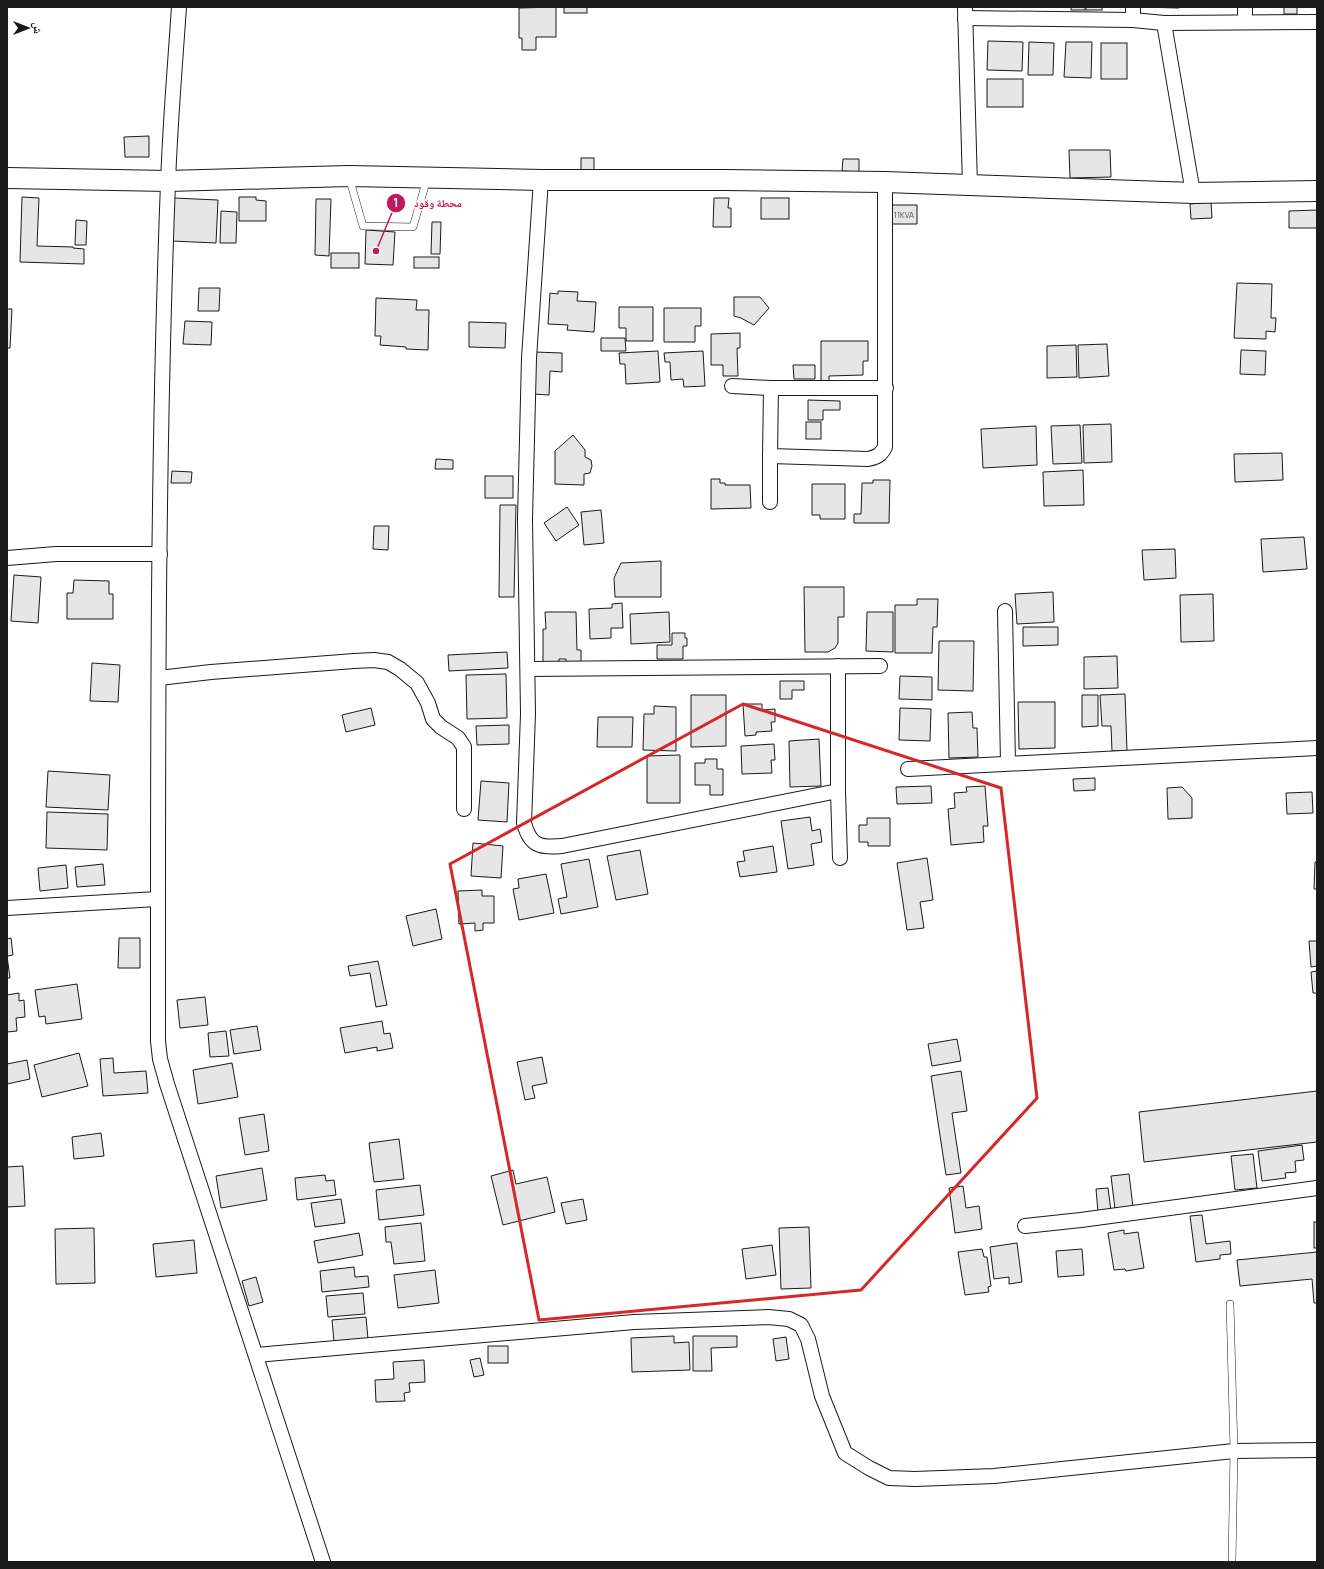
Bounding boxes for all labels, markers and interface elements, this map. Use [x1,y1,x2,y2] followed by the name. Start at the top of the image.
[8,8,48,48] north arrow
[30,22,46,34] text: ش
[386,191,470,214] callout: محطة وقود
[393,194,399,211] text: 1
[414,195,462,210] text: محطة وقود
[894,209,914,220] house number: 11KVA

